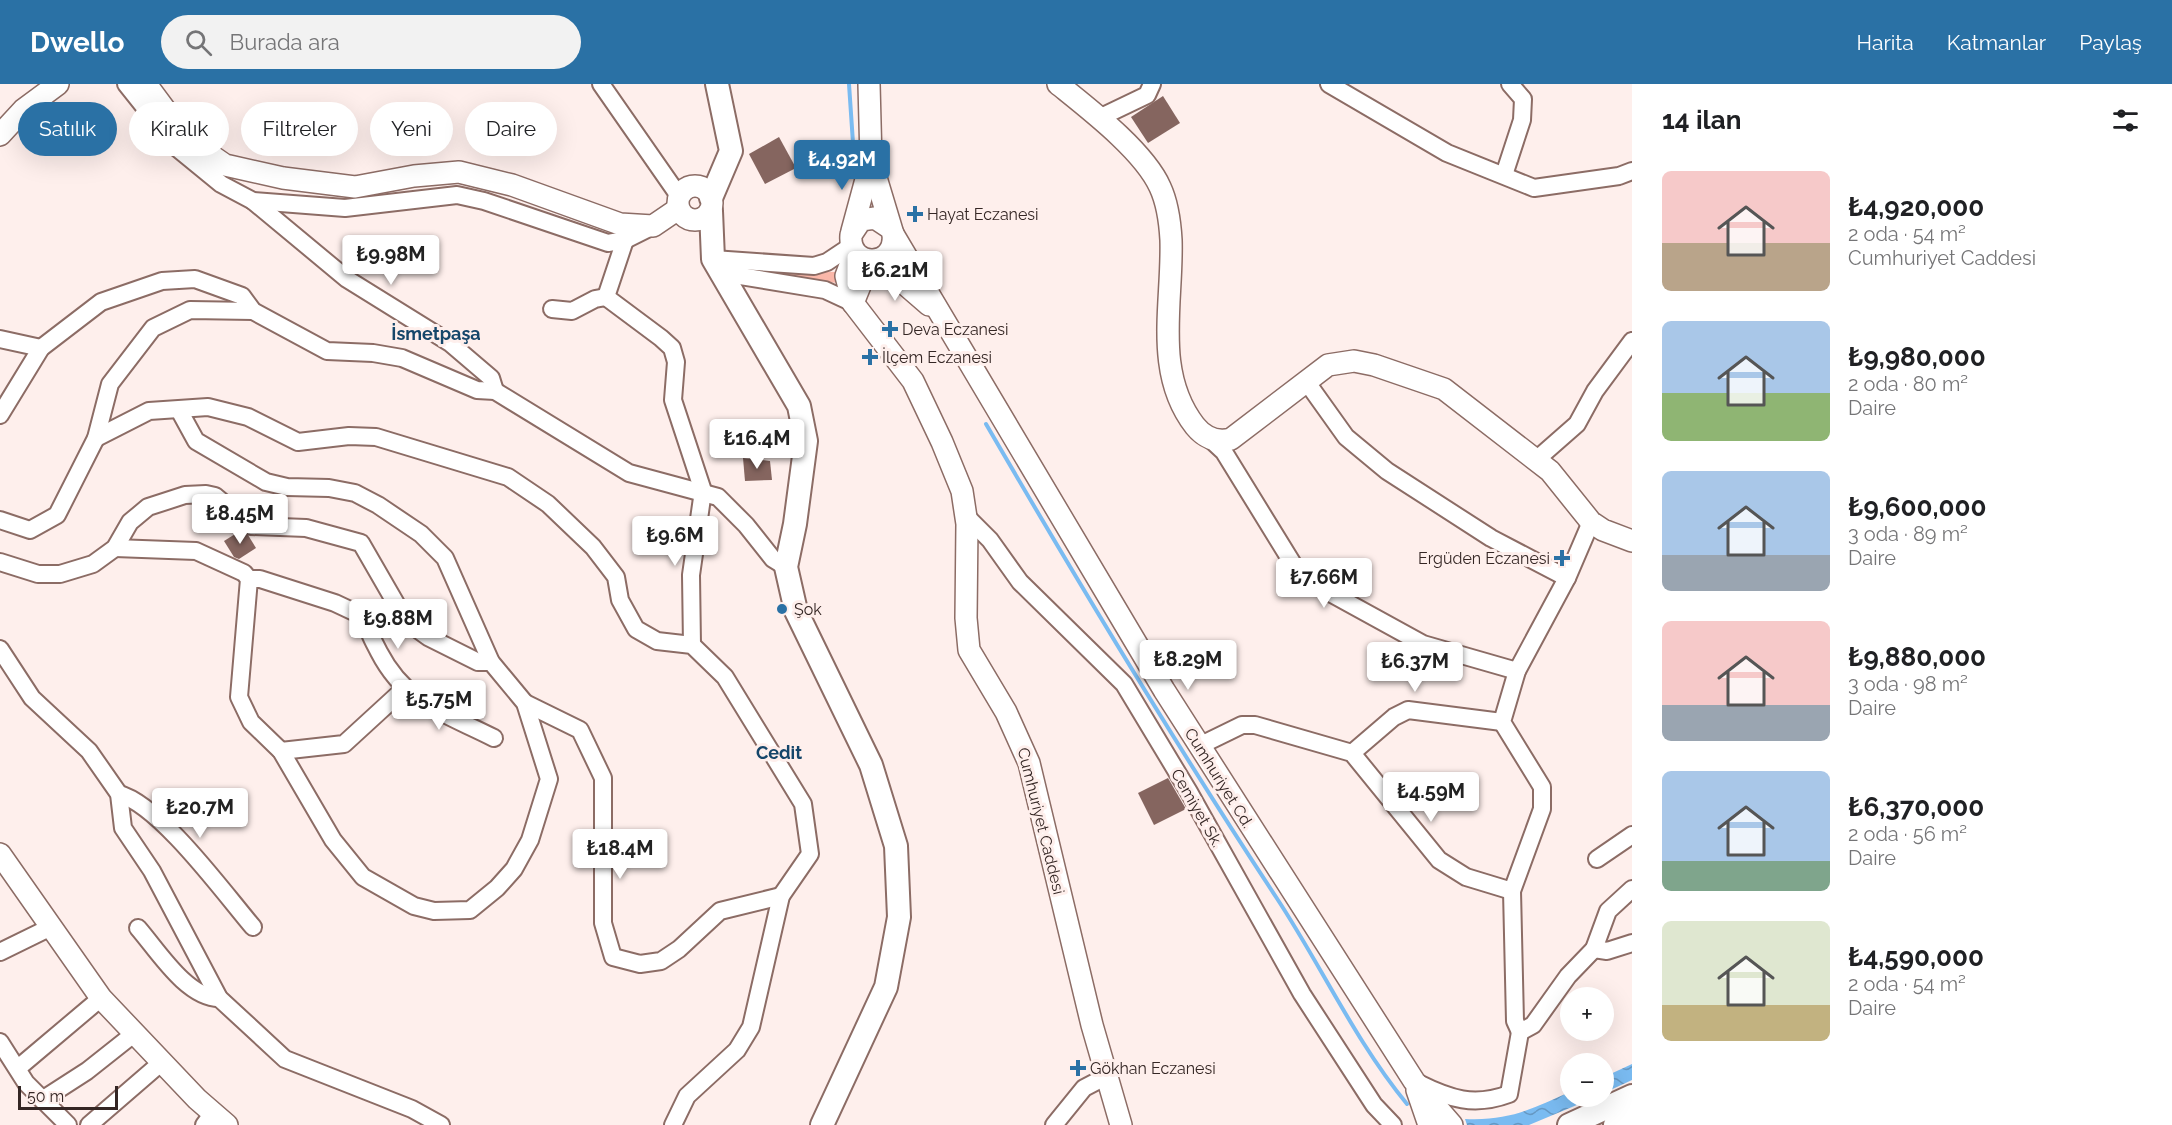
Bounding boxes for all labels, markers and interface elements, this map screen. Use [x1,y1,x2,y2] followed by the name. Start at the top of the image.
[161,15,581,69] search box
[30,26,125,59] text: Dwello
[182,26,215,59] icon: search
[230,29,340,55] text: Burada ara
[1857,30,1914,55] text: Harita
[1947,30,2046,55] text: Katmanlar
[2079,30,2142,55] text: Paylaş
[18,102,117,156] chip: Satılık
[129,102,229,156] chip: Kiralık
[241,102,358,156] chip: Filtreler
[370,102,453,156] chip: Yeni
[465,102,557,156] chip: Daire
[2109,104,2142,137] icon: filters
[1662,105,1741,135] text: 14 ilan
[793,140,891,191] pin: ₺4.92M
[808,147,876,171] text: ₺4.92M
[1848,192,1984,222] text: ₺4,920,000
[1710,195,1782,267] icon: home
[927,205,1039,224] place label: Hayat Eczanesi
[908,207,922,221] marker: Hayat Eczanesi
[1848,222,1966,246] text: 2 oda · 54 m²
[342,235,440,286] pin: ₺9.98M
[356,242,426,266] text: ₺9.98M
[1848,246,2036,270] text: Cumhuriyet Caddesi
[846,251,944,302] pin: ₺6.21M
[862,258,928,282] text: ₺6.21M
[902,320,1009,339] place label: Deva Eczanesi
[883,322,897,336] marker: Deva Eczanesi
[391,323,481,344] district label: İsmetpaşa
[1848,342,1986,372] text: ₺9,980,000
[1710,345,1782,417] icon: home
[882,347,992,367] place label: İlçem Eczanesi
[863,350,877,364] marker: İlçem Eczanesi
[1848,372,1968,396] text: 2 oda · 80 m²
[1848,396,1896,420] text: Daire
[708,419,806,470] pin: ₺16.4M
[723,426,791,450] text: ₺16.4M
[1848,492,1986,522] text: ₺9,600,000
[191,494,289,545] pin: ₺8.45M
[1710,495,1782,567] icon: home
[206,501,274,525] text: ₺8.45M
[633,516,717,567] pin: ₺9.6M
[1848,522,1968,546] text: 3 oda · 89 m²
[646,523,704,547] text: ₺9.6M
[1848,546,1896,570] text: Daire
[1418,549,1550,568] place label: Ergüden Eczanesi
[1555,551,1569,565] marker: Ergüden Eczanesi
[1275,558,1373,609] pin: ₺7.66M
[1290,565,1358,589] text: ₺7.66M
[349,599,447,650] pin: ₺9.88M
[794,600,822,619] place label: Şok
[775,602,789,616] marker: Şok
[363,606,433,630] text: ₺9.88M
[1139,640,1237,691] pin: ₺8.29M
[1366,642,1464,693] pin: ₺6.37M
[1848,642,1986,672] text: ₺9,880,000
[1710,645,1782,717] icon: home
[1154,647,1222,671] text: ₺8.29M
[1381,649,1449,673] text: ₺6.37M
[1848,672,1968,696] text: 3 oda · 98 m²
[390,680,488,731] pin: ₺5.75M
[406,687,472,711] text: ₺5.75M
[1848,696,1896,720] text: Daire
[1181,725,1257,831] street label: Cumhuriyet Cd.
[756,742,802,763] district label: Cedit
[1014,746,1068,896] street label: Cumhuriyet Caddesi
[1167,766,1227,850] street label: Cemiyet Sk.
[1382,772,1480,823] pin: ₺4.59M
[1397,779,1465,803] text: ₺4.59M
[151,788,249,839] pin: ₺20.7M
[1848,792,1984,822] text: ₺6,370,000
[166,795,234,819] text: ₺20.7M
[1710,795,1782,867] icon: home
[1848,822,1967,846] text: 2 oda · 56 m²
[571,829,669,880] pin: ₺18.4M
[586,836,654,860] text: ₺18.4M
[1848,846,1896,870] text: Daire
[1848,942,1984,972] text: ₺4,590,000
[1710,945,1782,1017] icon: home
[1848,972,1966,996] text: 2 oda · 54 m²
[1560,987,1614,1107] map controls
[1560,987,1614,1041] button: +
[1848,996,1896,1020] text: Daire
[1560,1053,1614,1107] button: −
[1090,1059,1216,1078] place label: Gökhan Eczanesi
[1071,1061,1085,1075] marker: Gökhan Eczanesi
[18,1083,118,1110] scale bar
[27,1087,64,1106] text: 50 m

